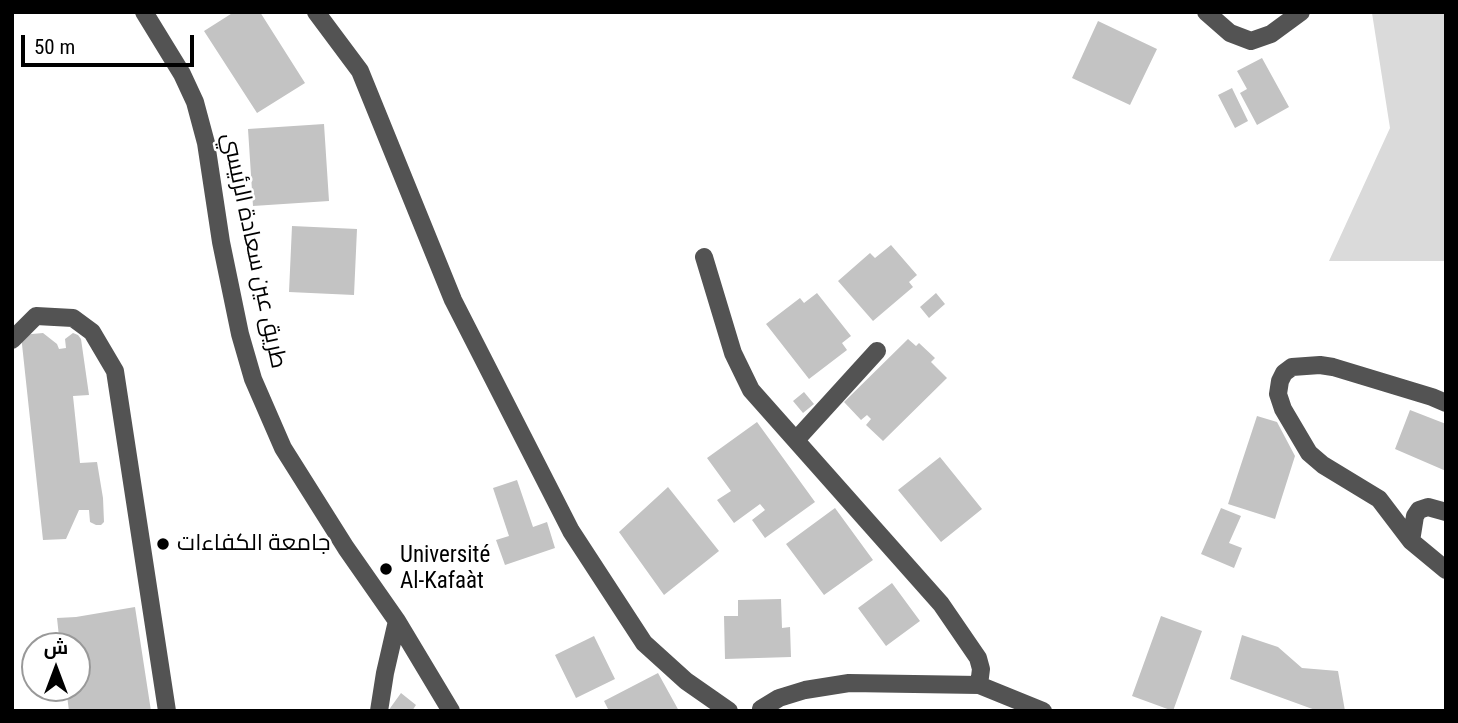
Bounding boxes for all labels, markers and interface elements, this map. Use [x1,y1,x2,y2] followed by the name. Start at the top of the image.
[24,21,198,65] scale bar
[34,35,75,59] text: 50 m
[215,131,291,371] street label: طريق عين سعادة الرئيسي
[177,530,331,558] place label: جامعة الكفاءات
[155,536,171,552] marker: جامعة الكفاءات
[400,542,490,596] place label: Université Al-Kafaàt
[378,561,394,577] marker: Université Al-Kafaàt
[21,632,91,702] north arrow
[44,636,68,659] text: ش

